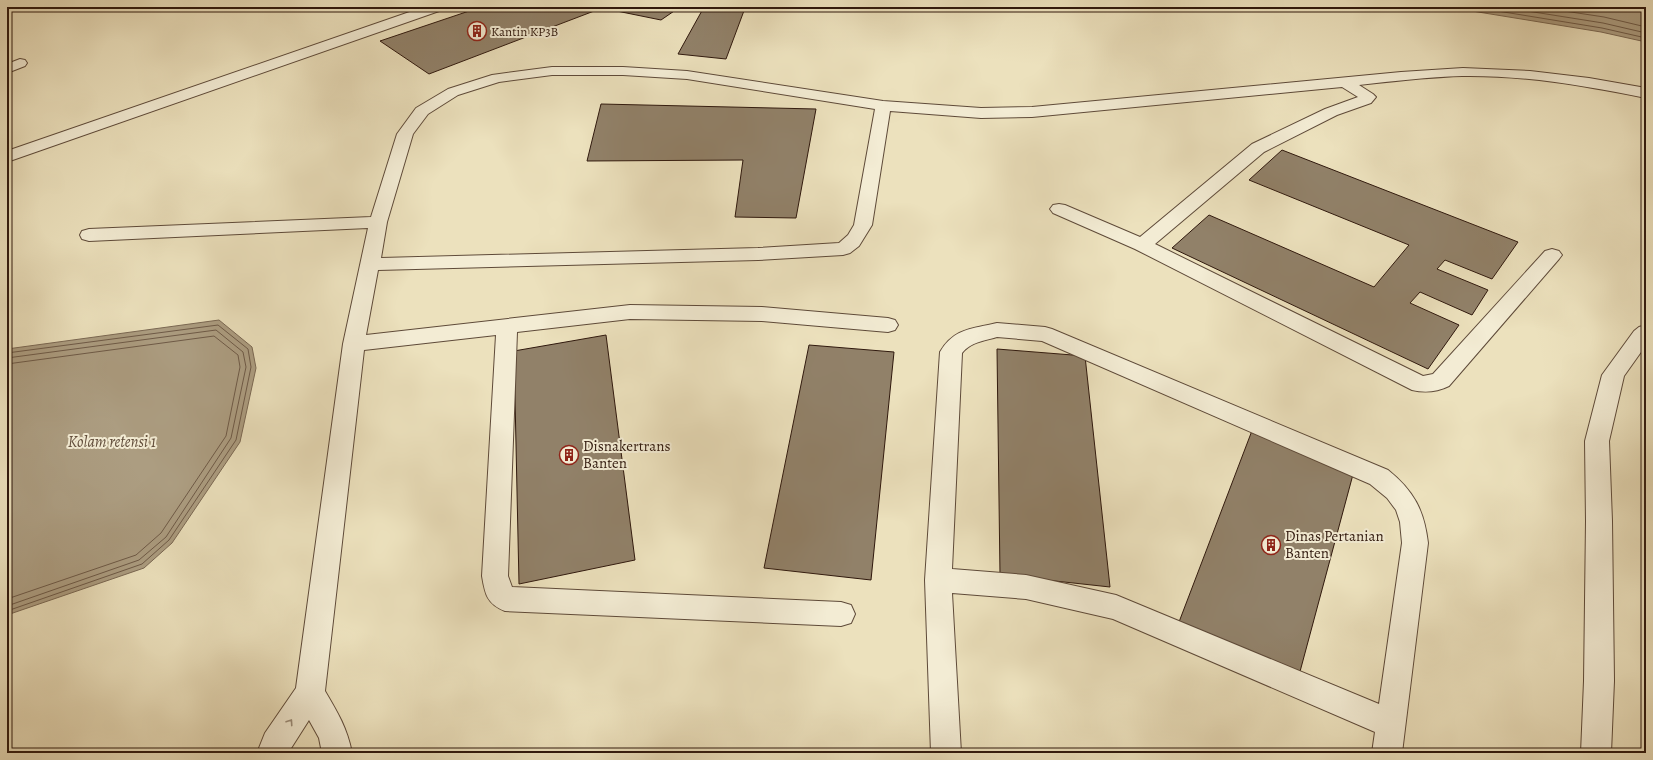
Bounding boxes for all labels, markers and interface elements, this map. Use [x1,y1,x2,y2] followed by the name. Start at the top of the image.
[466,20,488,42] building icon: Kantin KP3B
[491,23,559,40] place label: Kantin KP3B
[68,431,156,453] water label: Kolam retensi 1
[583,436,670,473] place label: Disnakertrans Banten
[558,444,580,466] building icon: Disnakertrans Banten
[1285,526,1384,563] place label: Dinas Pertanian Banten
[1260,534,1282,556] building icon: Dinas Pertanian Banten
[285,720,292,727] one-way arrow

